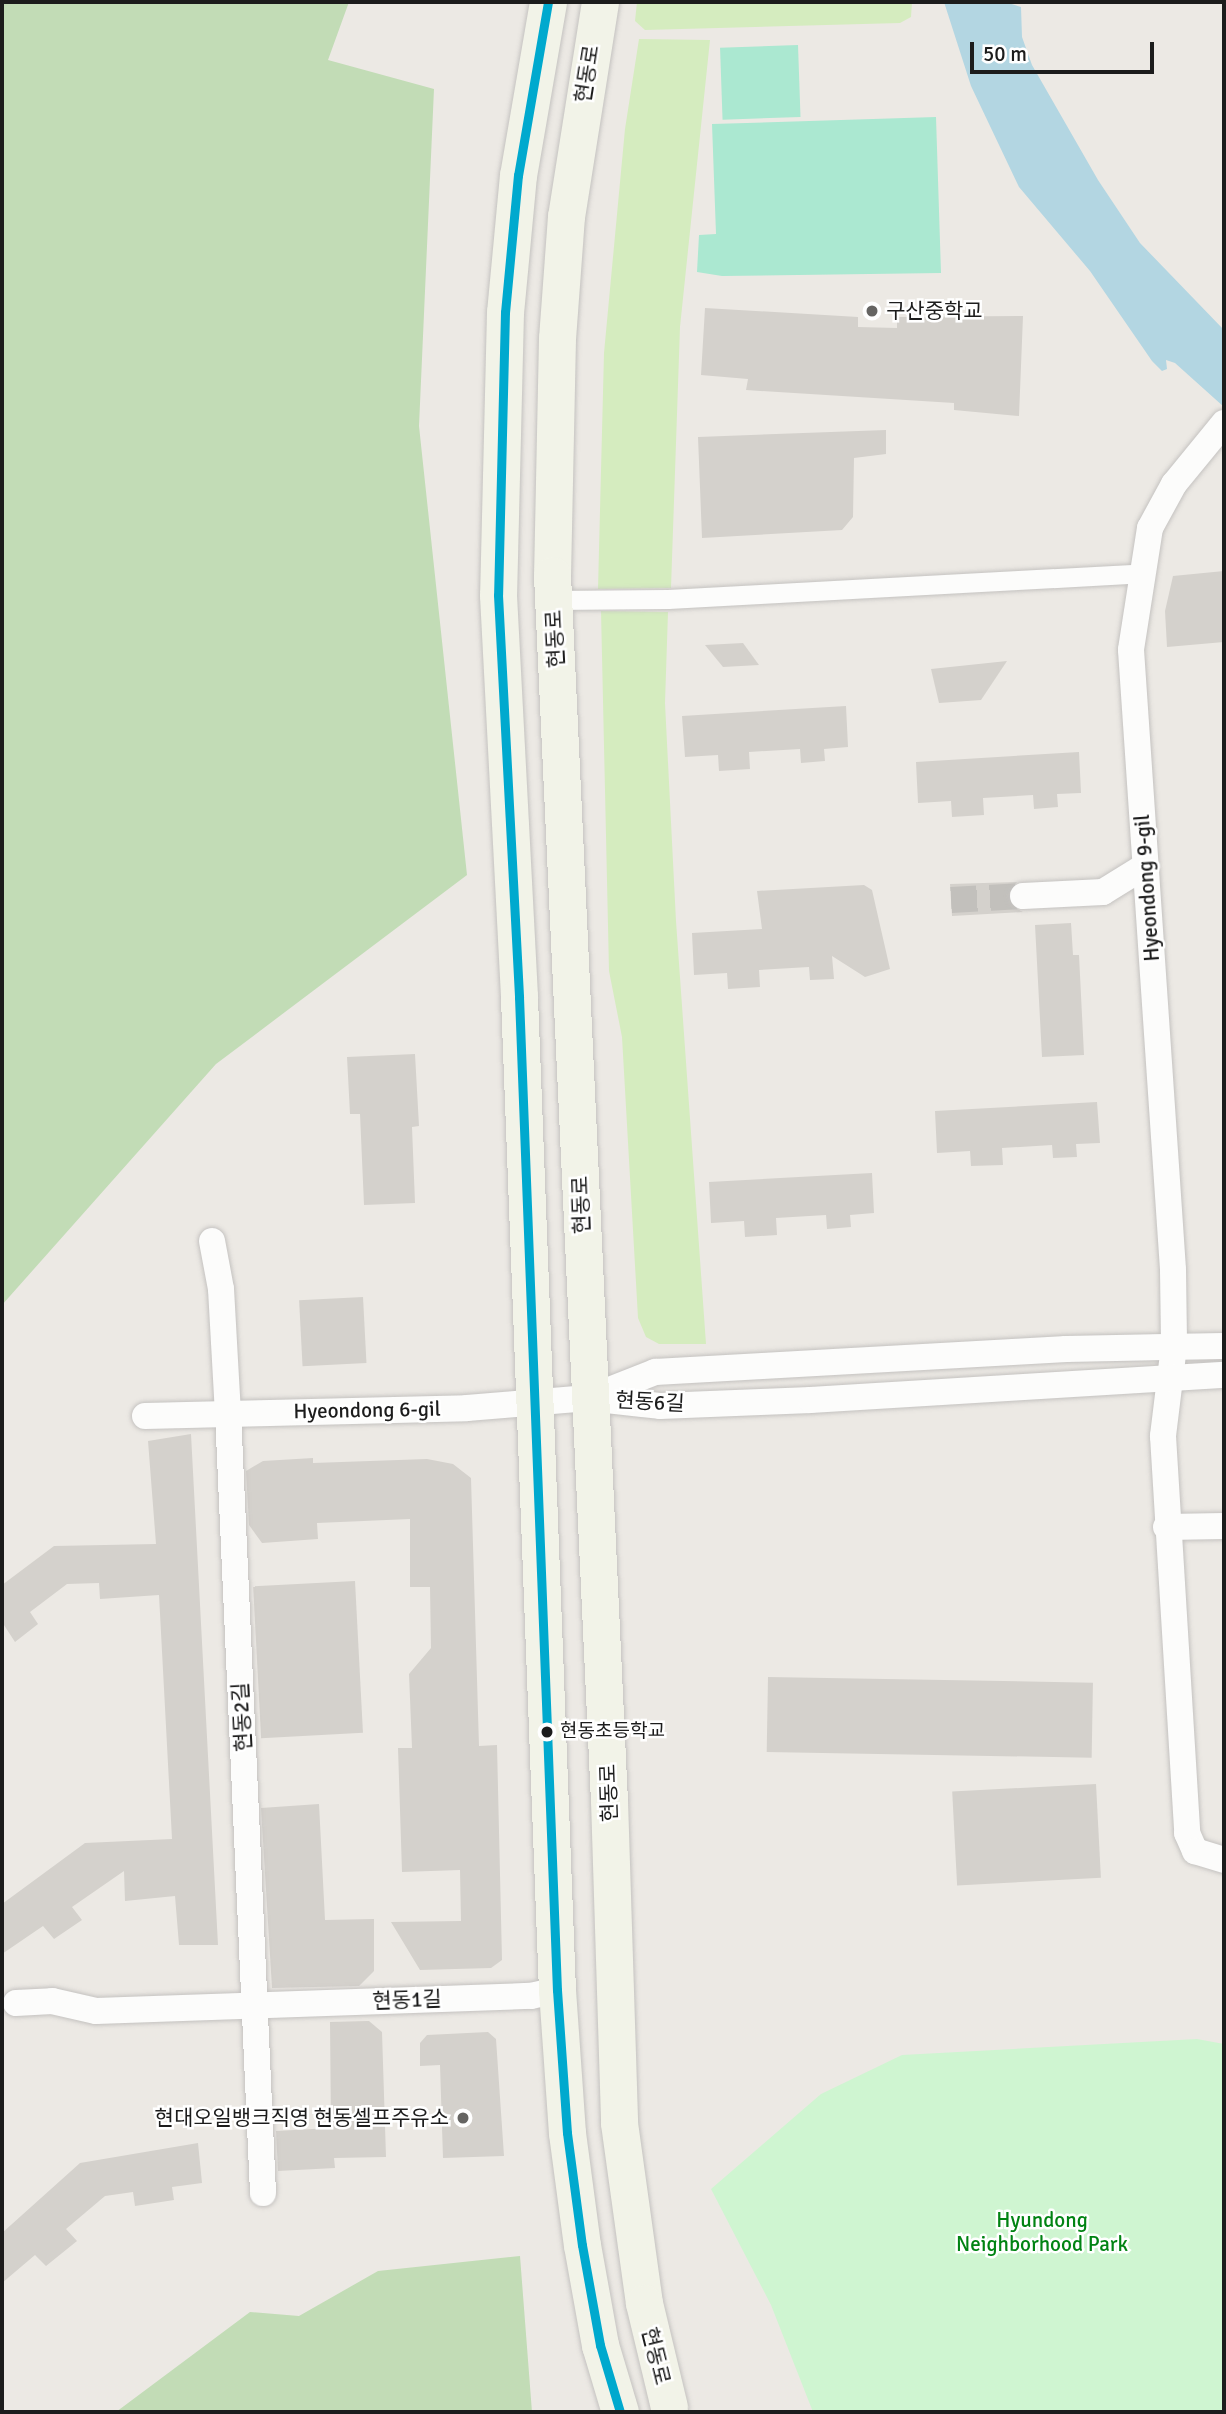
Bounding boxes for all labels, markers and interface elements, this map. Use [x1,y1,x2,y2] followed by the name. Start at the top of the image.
[974,28,1158,72] scale bar
[983,41,1027,67] text: 50 m
[570,43,604,105] street label: 현동로
[886,298,983,324] place label: 구산중학교
[864,303,880,319] marker: 구산중학교
[541,609,569,669] street label: 현동로
[1129,814,1165,962] street label: Hyeondong 9-gil
[567,1176,595,1234] street label: 현동로
[615,1388,685,1416] street label: 현동6길
[293,1396,441,1424] street label: Hyeondong 6-gil
[228,1682,256,1752] street label: 현동2길
[560,1721,665,1743] place label: 현동초등학교
[540,1725,554,1739] marker: 현동초등학교
[595,1764,623,1822] street label: 현동로
[372,1986,442,2014] street label: 현동1길
[155,2105,449,2131] place label: 현대오일뱅크직영 현동셀프주유소
[455,2110,471,2126] marker: 현대오일뱅크직영 현동셀프주유소
[956,2207,1128,2257] park label: Hyundong Neighborhood Park
[637,2325,675,2387] street label: 현동로

